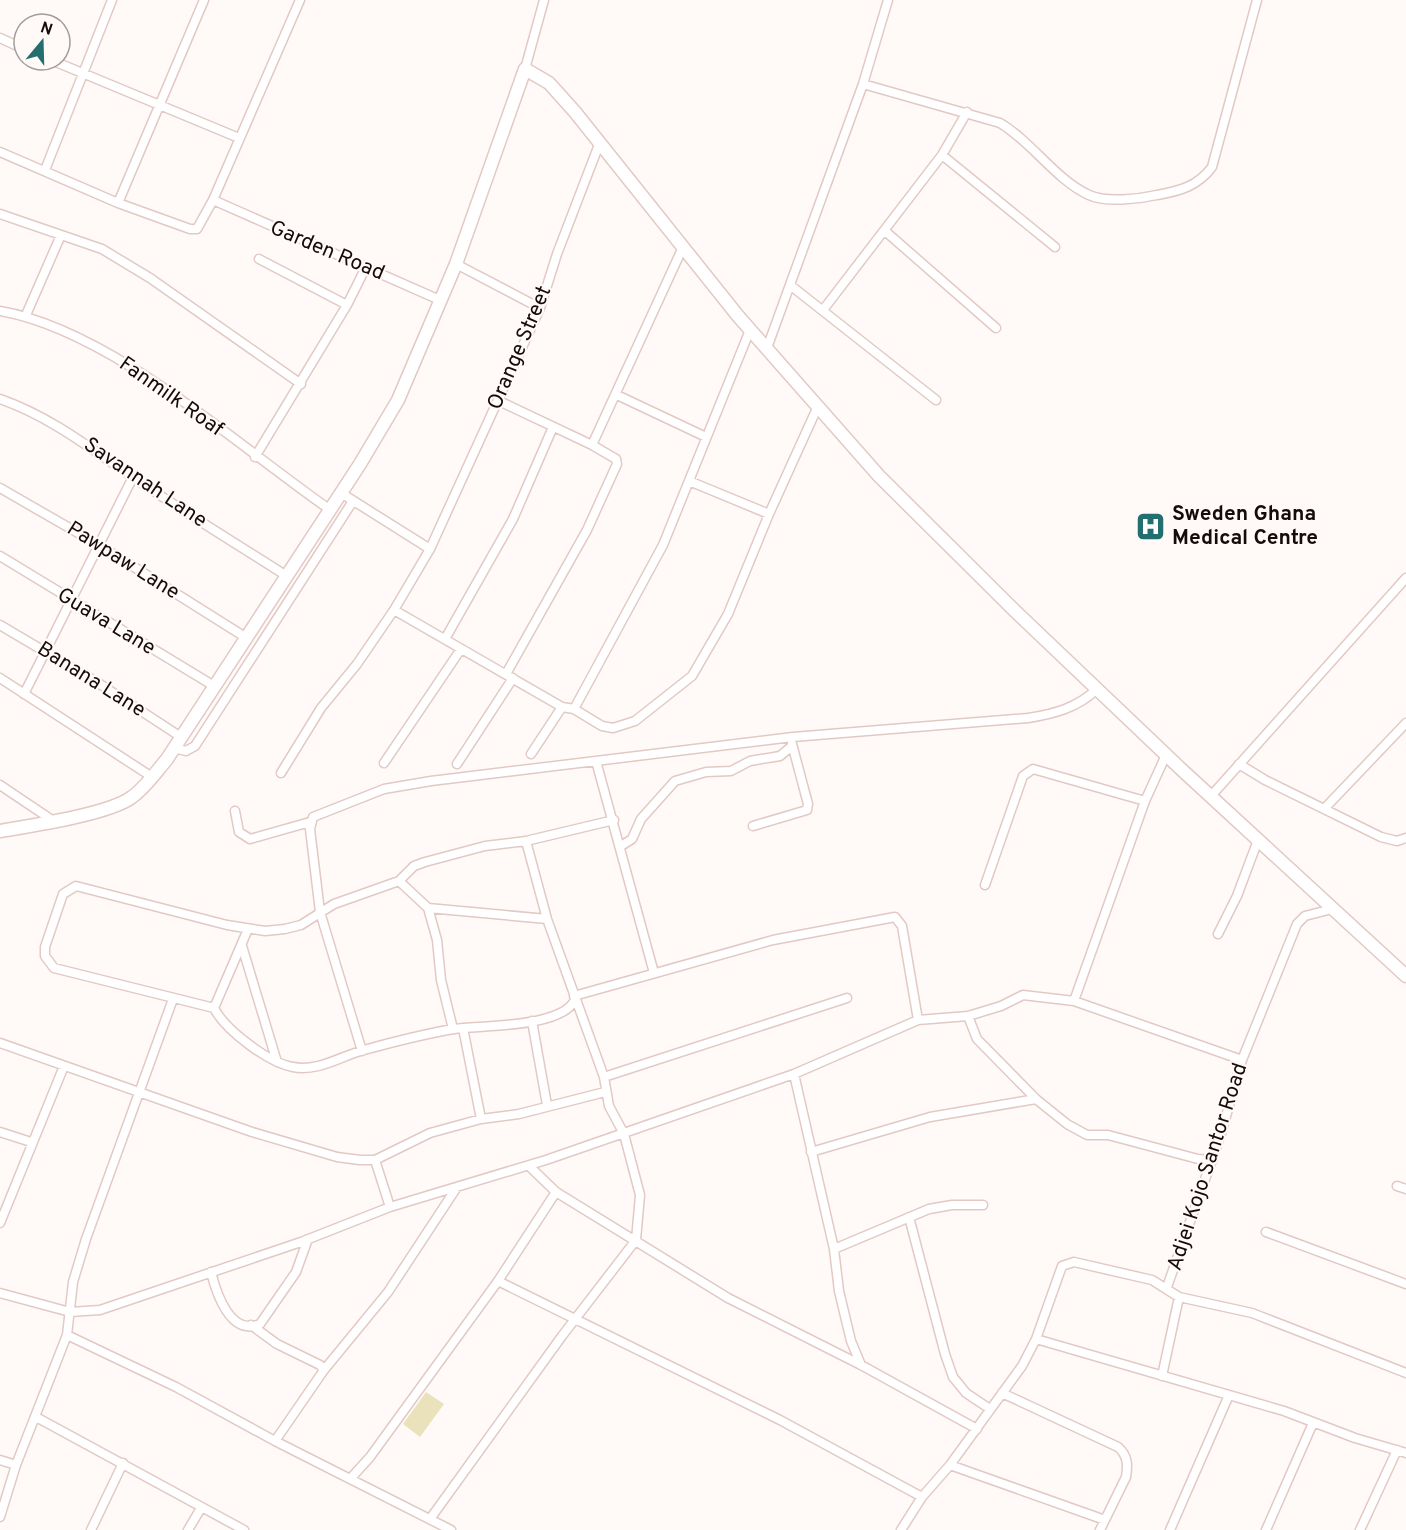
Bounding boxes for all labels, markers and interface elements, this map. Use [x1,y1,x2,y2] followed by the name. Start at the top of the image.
[12,12,72,72] north arrow
[38,18,55,41] text: N
[266,215,388,287] street label: Garden Road
[482,282,558,414] street label: Orange Street
[113,351,229,443] street label: Fanmilk Roaf
[78,432,212,534] street label: Savannah Lane
[1172,501,1318,552] place label: Sweden Ghana Medical Centre
[1135,510,1167,542] hospital icon: Sweden Ghana Medical Centre
[62,516,184,606] street label: Pawpaw Lane
[52,582,160,662] street label: Guava Lane
[32,636,150,724] street label: Banana Lane
[1162,1060,1254,1274] street label: Adjei Kojo Santor Road

